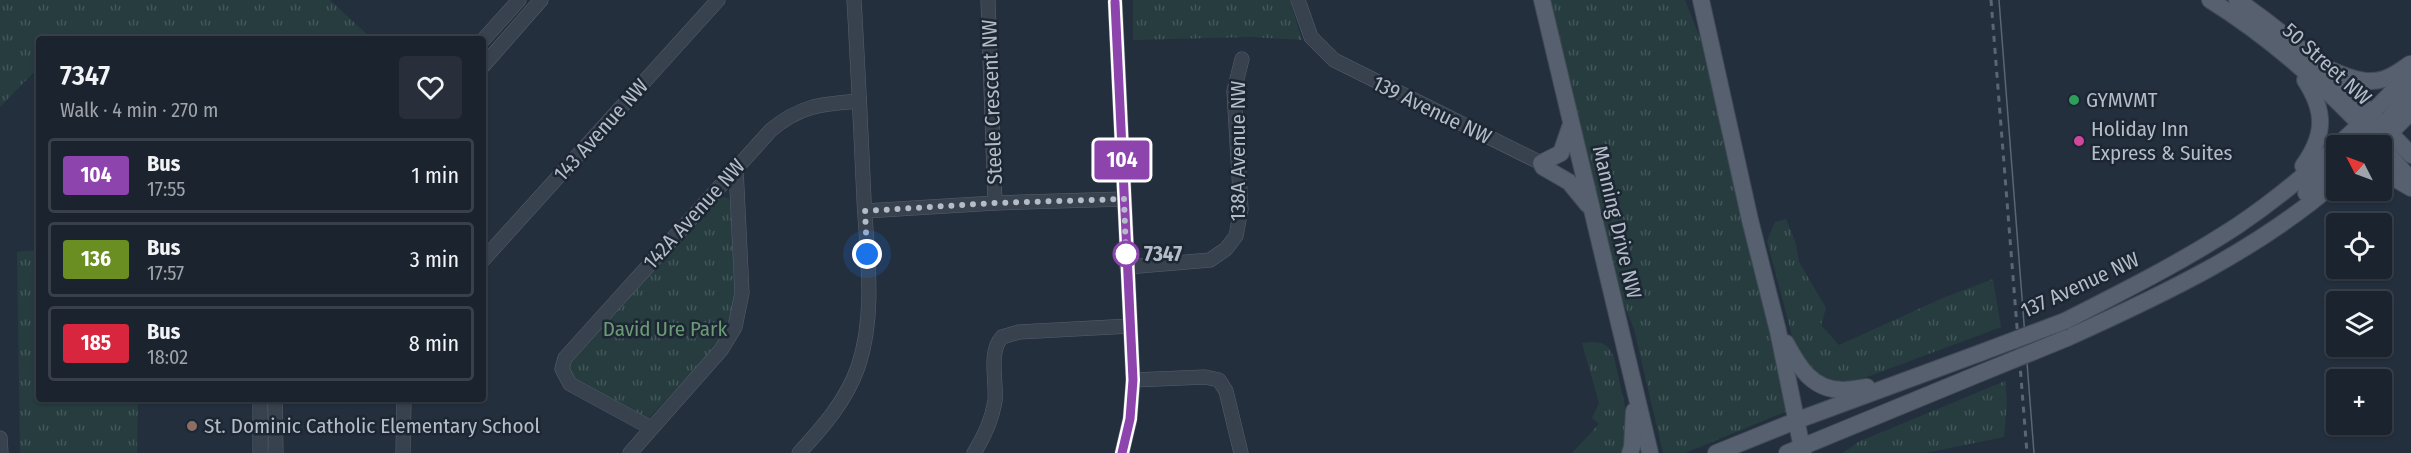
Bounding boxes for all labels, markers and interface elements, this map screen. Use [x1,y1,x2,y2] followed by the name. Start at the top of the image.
[2277,17,2377,111] street label: 50 Street NW
[976,19,1008,185] street label: Steele Crescent NW
[399,56,462,119] button: heart
[60,59,110,92] text: 7347
[1368,70,1496,150] street label: 139 Avenue NW
[548,73,654,187] street label: 143 Avenue NW
[1225,80,1251,221] street label: 138A Avenue NW
[2086,87,2158,113] place label: GYMVMT
[2067,93,2081,107] marker: GYMVMT
[60,98,218,122] text: Walk · 4 min · 270 m
[2091,116,2233,166] place label: Holiday Inn Express & Suites
[2072,134,2086,148] marker: Holiday Inn Express & Suites
[2326,135,2392,201] north arrow
[2326,135,2392,435] map controls
[1088,140,1156,180] line badge: 104
[1587,143,1647,301] street label: Manning Drive NW
[1106,147,1138,173] text: 104
[147,150,180,177] text: Bus
[638,153,751,275] street label: 142A Avenue NW
[80,162,112,188] text: 104
[411,162,459,189] text: 1 min
[147,177,185,201] text: 17:55
[2326,213,2392,279] button: locate
[147,234,180,261] text: Bus
[852,239,882,269] your location
[1113,241,1139,267] marker: 7347
[1144,241,1182,267] place label: 7347
[81,246,111,272] text: 136
[410,246,459,273] text: 3 min
[2017,246,2144,324] street label: 137 Avenue NW
[147,261,184,285] text: 17:57
[2326,291,2392,357] button: layers
[603,316,727,342] park label: David Ure Park
[147,318,180,345] text: Bus
[81,330,111,356] text: 185
[409,330,459,357] text: 8 min
[147,345,188,369] text: 18:02
[2326,369,2392,435] button: +
[204,413,541,439] place label: St. Dominic Catholic Elementary School
[185,419,199,433] marker: St. Dominic Catholic Elementary School

